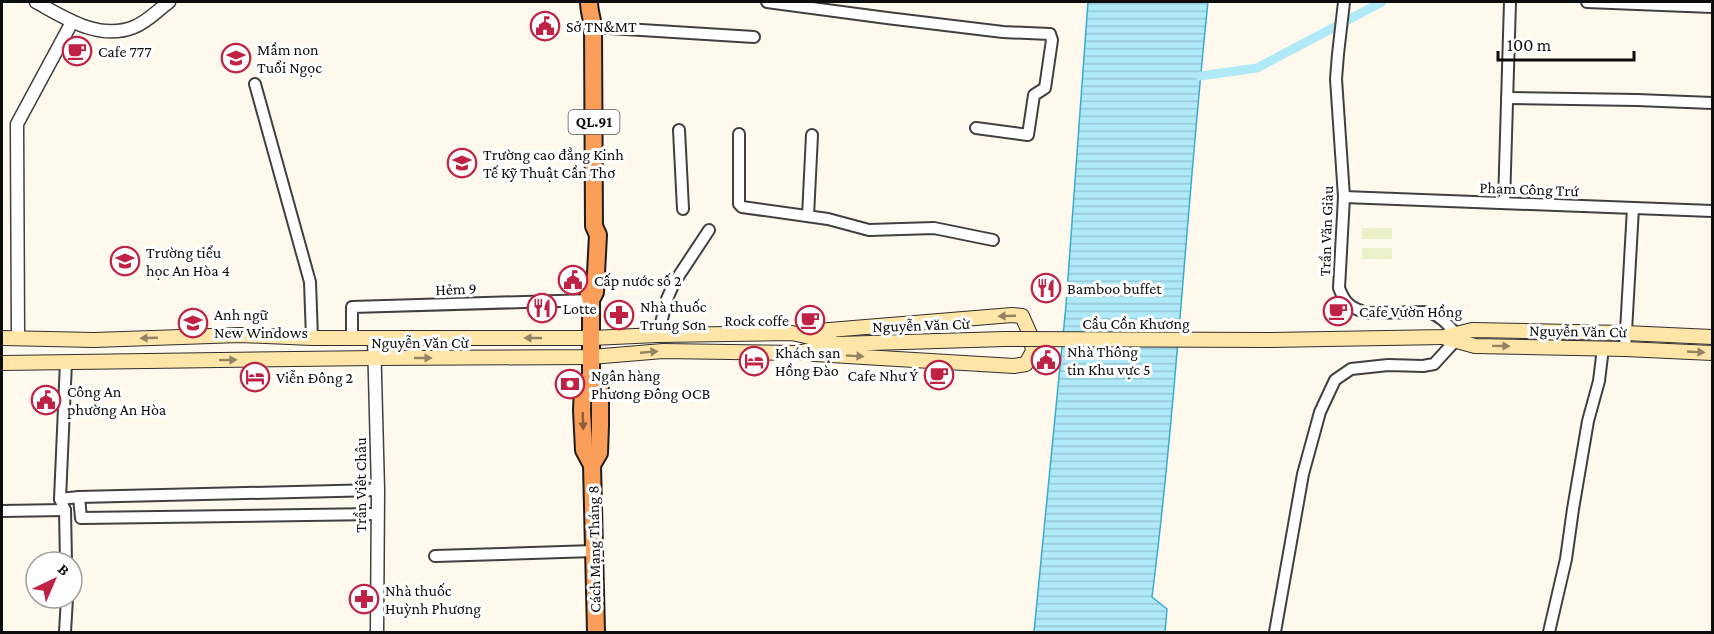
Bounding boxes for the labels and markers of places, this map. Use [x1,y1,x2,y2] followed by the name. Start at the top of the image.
[529,10,561,42] public building icon: Sở TN&MT
[566,18,637,35] place label: Sở TN&MT
[61,35,93,67] cafe icon: Cafe 777
[257,41,322,77] place label: Mầm non Tuổi Ngọc
[220,42,252,74] school or university icon: Mầm non Tuổi Ngọc
[98,43,152,60] place label: Cafe 777
[483,146,624,182] place label: Trường cao đẳng Kinh Tế Kỹ Thuật Cần Thơ
[446,147,478,179] school or university icon: Trường cao đẳng Kinh Tế Kỹ Thuật Cần Thơ
[146,244,230,280] place label: Trường tiểu học An Hòa 4
[109,245,141,277] school or university icon: Trường tiểu học An Hòa 4
[557,264,589,296] public building icon: Cấp nước số 2
[594,272,682,290] place label: Cấp nước số 2
[1030,272,1062,304] restaurant icon: Bamboo buffet
[1067,280,1162,297] place label: Bamboo buffet
[526,292,558,324] restaurant icon: Lotte
[1322,295,1354,327] cafe icon: Cafe Vườn Hồng
[640,298,707,334] place label: Nhà thuốc Trung Sơn
[603,299,635,331] pharmacy icon: Nhà thuốc Trung Sơn
[563,300,596,317] place label: Lotte
[1359,303,1462,321] place label: Cafe Vườn Hồng
[794,304,826,336] cafe icon: Rock coffe
[214,306,308,341] place label: Anh ngữ New Windows
[177,307,209,339] school or university icon: Anh ngữ New Windows
[724,312,789,329] place label: Rock coffe
[1067,343,1150,379] place label: Nhà Thông tin Khu vực 5
[775,344,841,380] place label: Khách sạn Hồng Đào
[1030,344,1062,376] public building icon: Nhà Thông tin Khu vực 5
[738,345,770,377] hotel icon: Khách sạn Hồng Đào
[923,359,955,391] cafe icon: Cafe Như Ý
[239,361,271,393] hotel icon: Viễn Đông 2
[591,367,710,403] place label: Ngân hàng Phương Đông OCB
[847,367,919,384] place label: Cafe Như Ý
[554,368,586,400] bank icon: Ngân hàng Phương Đông OCB
[276,369,354,387] place label: Viễn Đông 2
[67,383,167,419] place label: Công An phường An Hòa
[30,384,62,416] public building icon: Công An phường An Hòa
[385,582,481,618] place label: Nhà thuốc Huỳnh Phương
[348,583,380,615] pharmacy icon: Nhà thuốc Huỳnh Phương

